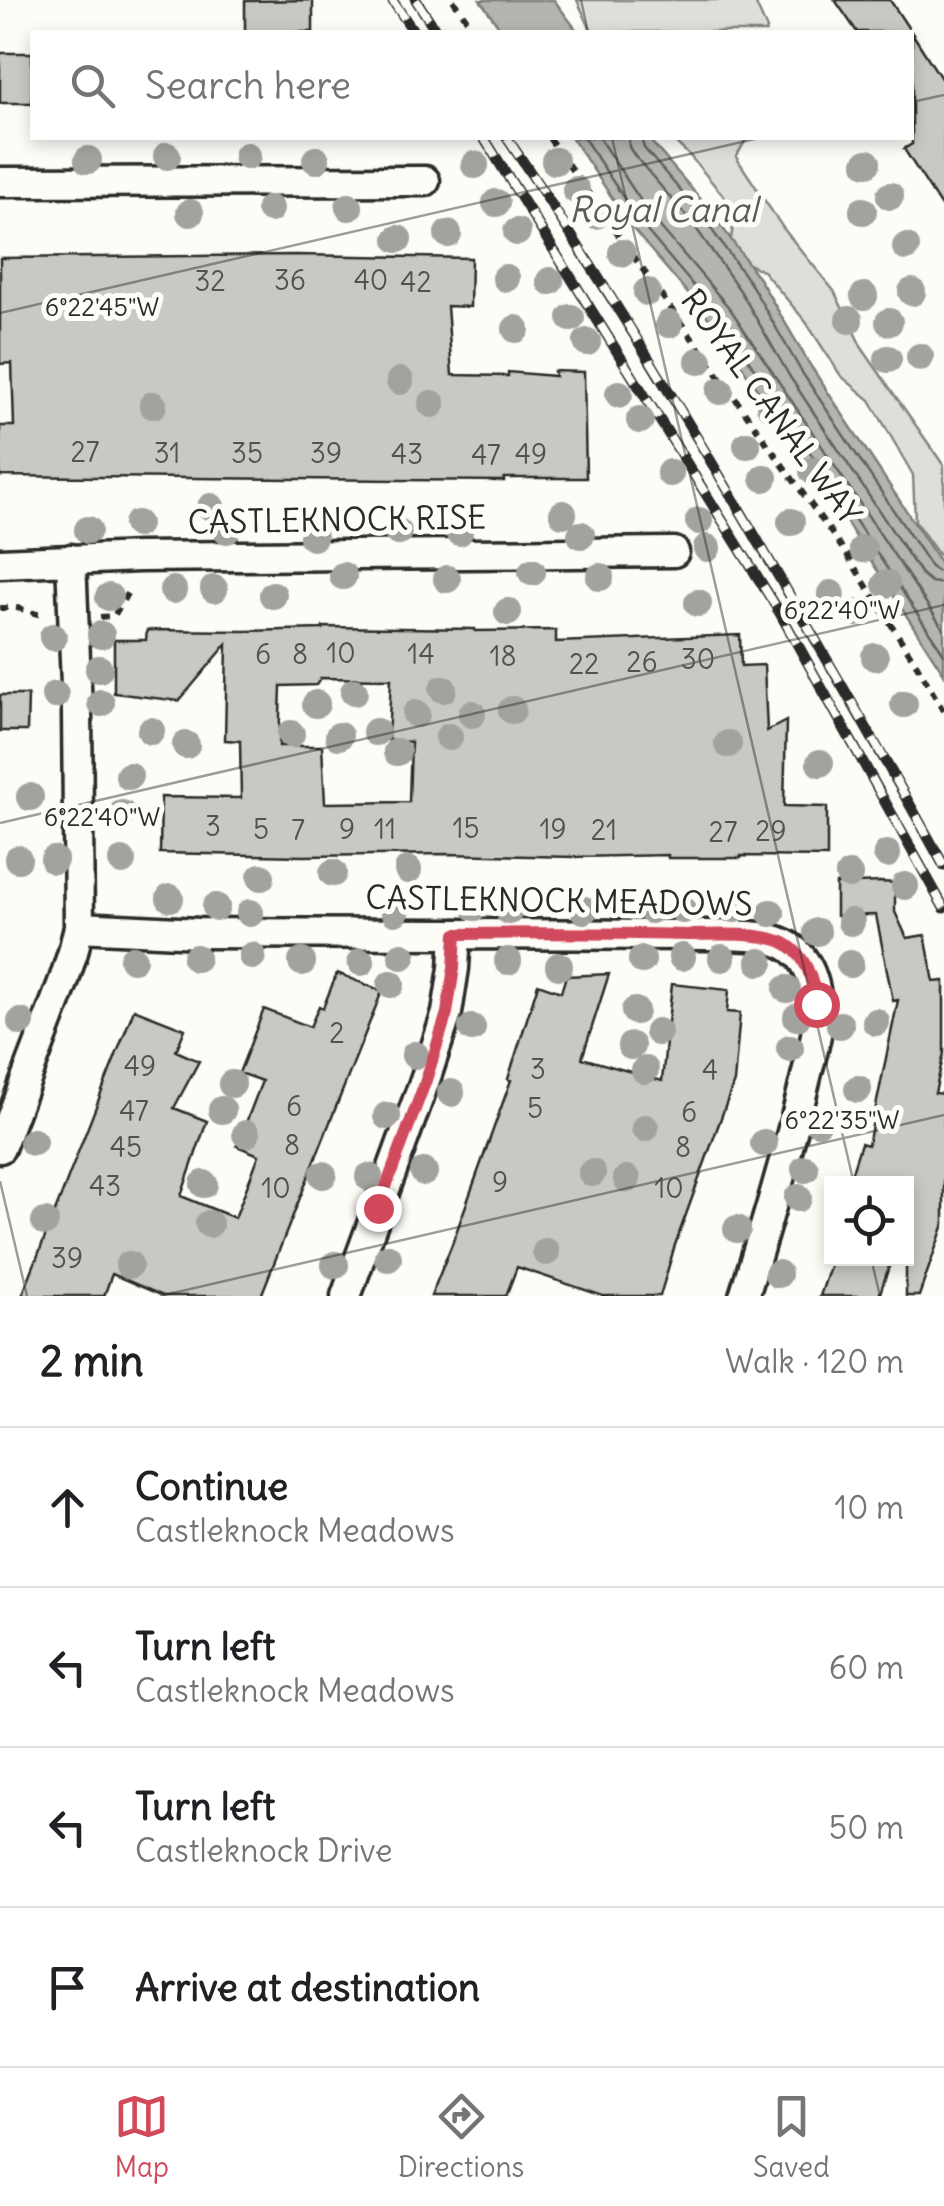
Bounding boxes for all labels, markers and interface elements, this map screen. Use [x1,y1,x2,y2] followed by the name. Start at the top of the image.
[30,30,914,140] search box
[65,58,120,113] icon: search
[145,62,351,109] text: Search here
[569,187,761,231] water label: Royal Canal
[274,262,306,298] house number: 36
[354,262,388,298] house number: 40
[194,263,226,299] house number: 32
[400,264,432,300] house number: 42
[672,281,871,533] street label: ROYAL CANAL WAY
[45,291,159,323] text: 6°22'45"W
[70,434,100,470] house number: 27
[154,435,180,471] house number: 31
[231,435,263,471] house number: 35
[310,435,342,471] house number: 39
[391,436,423,472] house number: 43
[515,436,547,472] house number: 49
[471,437,501,473] house number: 47
[187,496,487,543] street label: CASTLEKNOCK RISE
[784,594,900,626] text: 6°22'40"W
[326,635,356,671] house number: 10
[255,636,271,672] house number: 6
[292,636,308,672] house number: 8
[407,636,435,672] house number: 14
[489,638,517,674] house number: 18
[681,641,715,677] house number: 30
[626,644,658,680] house number: 26
[569,646,599,682] house number: 22
[44,801,160,833] text: 6°22'40"W
[205,808,221,844] house number: 3
[452,810,480,846] house number: 15
[253,811,269,847] house number: 5
[339,811,355,847] house number: 9
[374,811,396,847] house number: 11
[539,811,567,847] house number: 19
[291,812,305,848] house number: 7
[591,812,617,848] house number: 21
[755,813,787,849] house number: 29
[708,814,738,850] house number: 27
[365,877,753,924] street label: CASTLEKNOCK MEADOWS
[794,982,840,1028] route start
[329,1015,345,1051] house number: 2
[124,1048,156,1084] house number: 49
[530,1051,546,1087] house number: 3
[702,1052,718,1088] house number: 4
[286,1088,302,1124] house number: 6
[527,1090,543,1126] house number: 5
[119,1093,149,1129] house number: 47
[681,1094,697,1130] house number: 6
[785,1104,899,1136] text: 6°22'35"W
[284,1127,300,1163] house number: 8
[110,1129,142,1165] house number: 45
[675,1129,691,1165] house number: 8
[492,1164,508,1200] house number: 9
[89,1168,121,1204] house number: 43
[261,1170,291,1206] house number: 10
[654,1170,684,1206] house number: 10
[824,1176,914,1266] map controls
[824,1176,914,1266] button: locate
[356,1186,402,1232] route end
[51,1240,83,1276] house number: 39
[40,1335,144,1387] text: 2 min
[725,1341,904,1382] text: Walk · 120 m
[135,1463,288,1510] text: Continue
[40,1480,95,1535] icon: ahead
[835,1487,904,1528] text: 10 m
[135,1510,455,1551] text: Castleknock Meadows
[135,1623,275,1670] text: Turn left
[40,1640,95,1695] icon: left
[829,1647,904,1688] text: 60 m
[135,1670,455,1711] text: Castleknock Meadows
[135,1783,275,1830] text: Turn left
[40,1800,95,1855] icon: left
[829,1807,904,1848] text: 50 m
[135,1830,393,1871] text: Castleknock Drive
[40,1960,95,2015] icon: arrive
[135,1964,480,2011] text: Arrive at destination
[114,2089,169,2185] tab: Map
[398,2089,524,2185] tab: Directions
[753,2089,830,2185] tab: Saved

